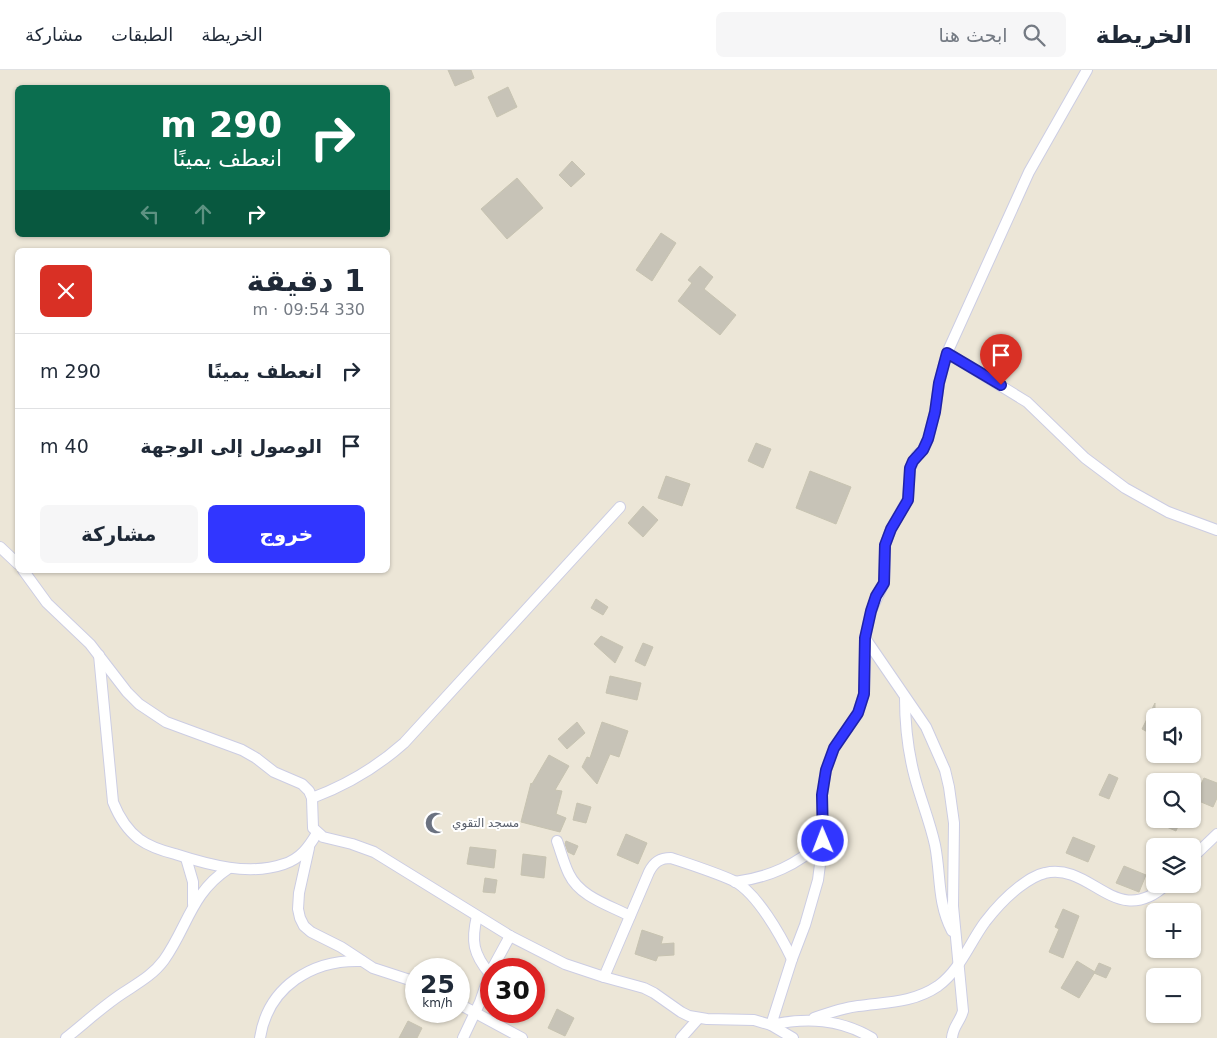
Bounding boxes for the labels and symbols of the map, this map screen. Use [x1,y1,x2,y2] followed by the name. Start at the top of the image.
[980,334,1022,385] pin
[423,810,449,836] mosque icon: مسجد التقوي
[796,814,848,866] position arrow
[452,816,519,831] place label: مسجد التقوي
[480,958,545,1023] speed limit sign: 30

